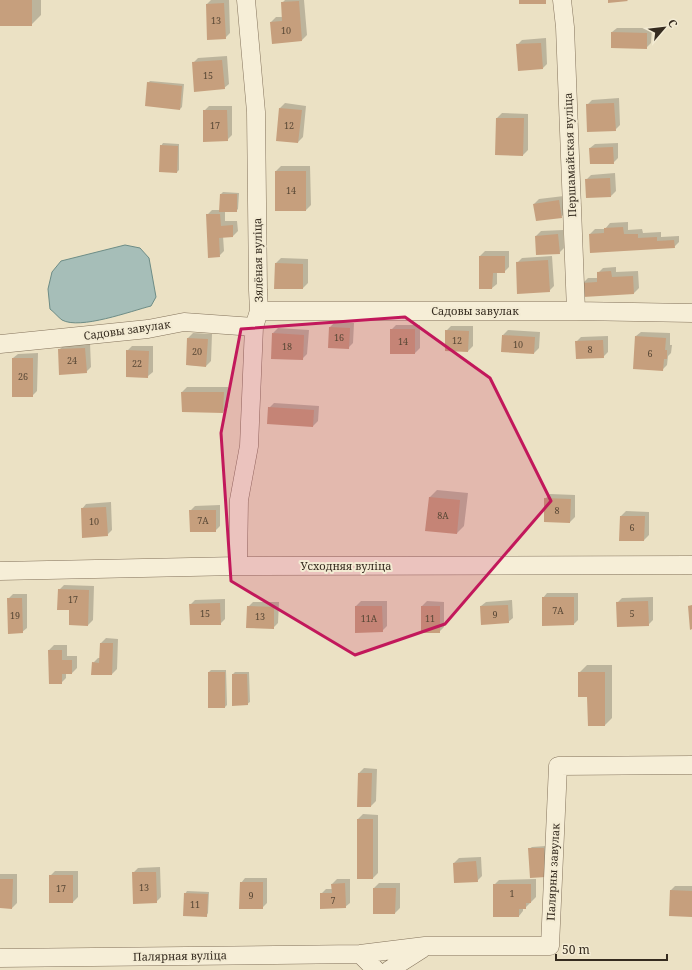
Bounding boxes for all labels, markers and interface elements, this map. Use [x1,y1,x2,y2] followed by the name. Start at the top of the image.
[644,8,684,48] north arrow
[211,14,221,27] house number: 13
[665,16,682,30] text: С
[281,24,291,37] house number: 10
[203,69,213,82] house number: 15
[560,92,579,218] street label: Першамайская вуліца
[210,119,220,132] house number: 17
[284,119,294,132] house number: 12
[286,184,296,197] house number: 14
[249,218,266,302] street label: Зялёная вуліца
[431,303,519,318] street label: Садовы завулак
[83,316,172,343] street label: Садовы завулак
[334,331,344,344] house number: 16
[452,334,462,347] house number: 12
[398,335,408,348] house number: 14
[513,338,523,351] house number: 10
[282,340,292,353] house number: 18
[587,343,593,356] house number: 8
[192,345,202,358] house number: 20
[647,347,653,360] house number: 6
[67,354,77,367] house number: 24
[132,357,142,370] house number: 22
[18,370,28,383] house number: 26
[554,504,560,517] house number: 8
[437,509,449,522] house number: 8А
[197,514,209,527] house number: 7А
[89,515,99,528] house number: 10
[629,521,635,534] house number: 6
[300,558,392,573] street label: Усходняя вуліца
[68,593,78,606] house number: 17
[552,604,564,617] house number: 7А
[200,607,210,620] house number: 15
[629,607,635,620] house number: 5
[492,608,498,621] house number: 9
[10,609,20,622] house number: 19
[255,610,265,623] house number: 13
[361,612,378,625] house number: 11А
[425,612,435,625] house number: 11
[542,822,563,921] street label: Палярны завулак
[139,881,149,894] house number: 13
[56,882,66,895] house number: 17
[509,887,515,900] house number: 1
[248,889,254,902] house number: 9
[330,894,336,907] house number: 7
[190,898,200,911] house number: 11
[556,936,667,962] scale bar
[562,941,590,958] text: 50 m
[133,947,227,964] street label: Палярная вуліца

